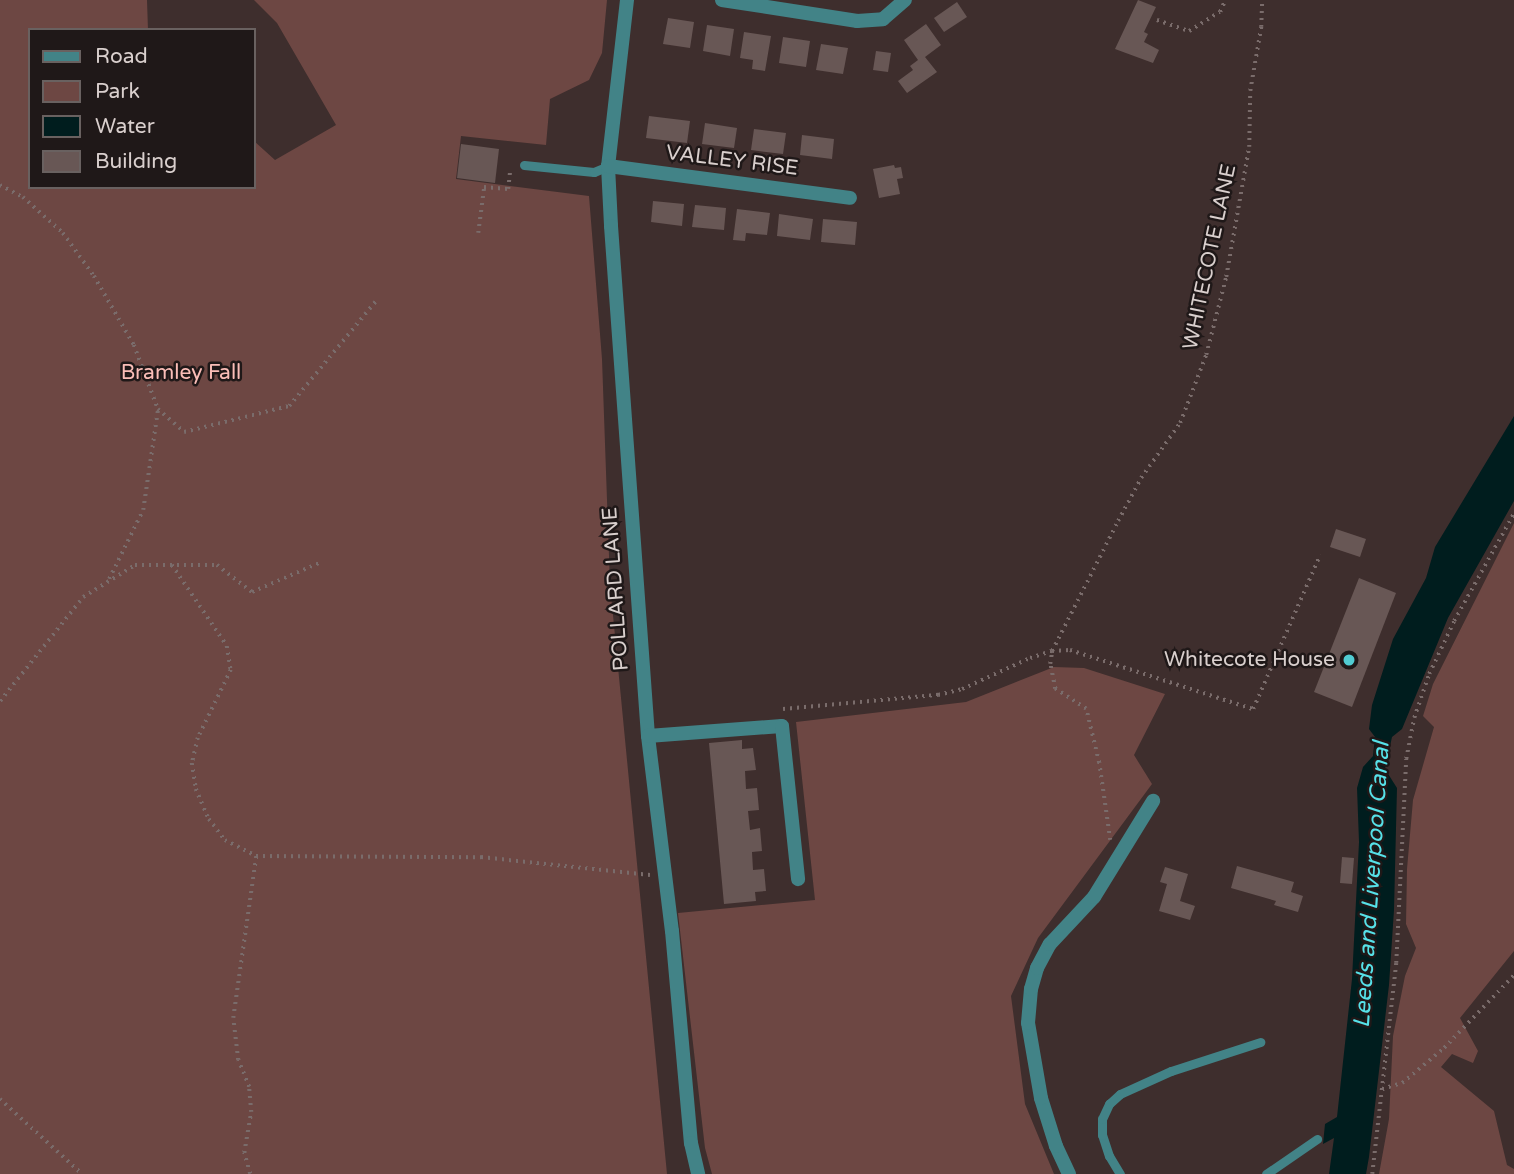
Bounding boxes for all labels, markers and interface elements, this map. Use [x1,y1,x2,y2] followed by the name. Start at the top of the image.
[28,28,256,189] legend
[95,44,148,69] text: Road
[95,79,140,104] text: Park
[95,114,155,139] text: Water
[664,140,800,182] street label: VALLEY RISE
[95,149,177,174] text: Building
[1178,162,1242,352] street label: WHITECOTE LANE
[121,360,241,386] park label: Bramley Fall
[598,506,634,672] street label: POLLARD LANE
[1164,647,1335,673] place label: Whitecote House
[1341,652,1357,668] marker: Whitecote House
[1348,741,1396,1029] water label: Leeds and Liverpool Canal

